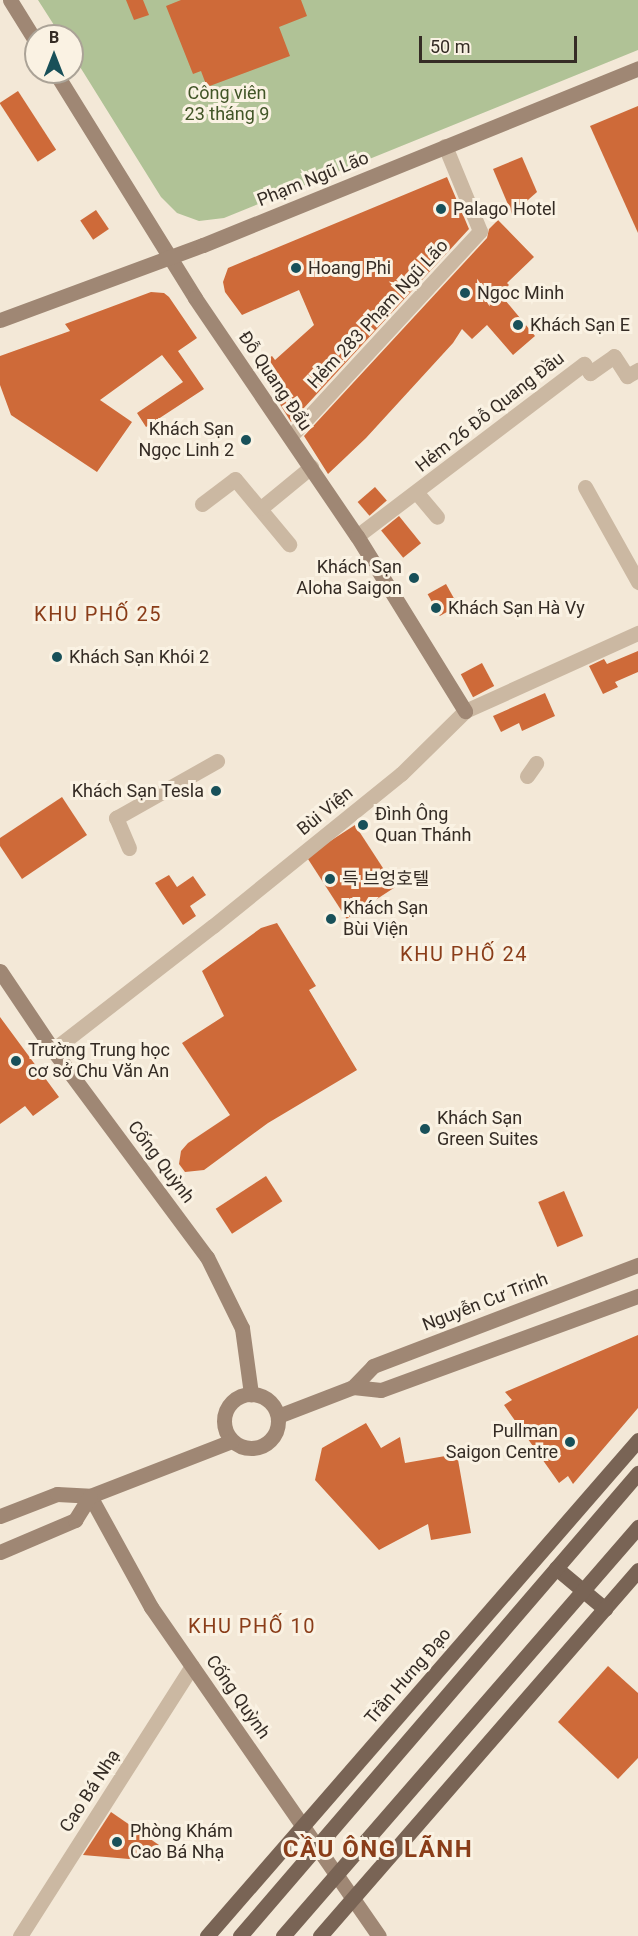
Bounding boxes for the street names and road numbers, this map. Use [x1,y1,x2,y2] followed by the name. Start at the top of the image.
[254,147,372,211] street label: Phạm Ngũ Lão
[303,235,453,393] street label: Hẻm 283 Phạm Ngũ Lão
[234,327,316,435] street label: Ðỗ Quang Ðẩu
[411,347,569,477] street label: Hẻm 26 Ðỗ Quang Ðầu
[293,782,357,840] street label: Bùi Viện
[123,1117,199,1207] street label: Cống Quỳnh
[419,1268,551,1336] street label: Nguyễn Cư Trinh
[360,1623,456,1729] street label: Trần Hưng Đạo
[201,1651,275,1743] street label: Cống Quỳnh
[55,1746,125,1836] street label: Cao Bá Nhạ

